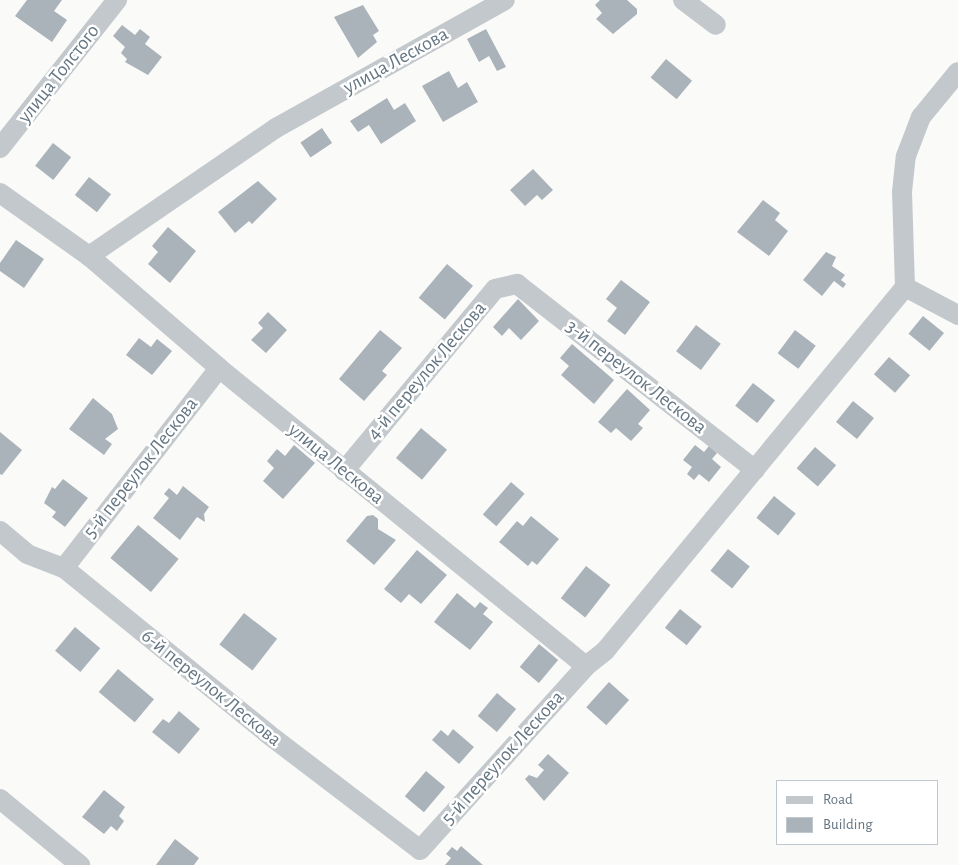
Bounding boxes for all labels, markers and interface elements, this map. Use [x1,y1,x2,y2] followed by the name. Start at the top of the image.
[13,20,105,128] street label: улица Толстого
[339,22,453,100] street label: улица Лескова
[362,297,492,445] street label: 4-й переулок Лескова
[561,315,711,439] street label: 3-й переулок Лескова
[79,393,203,543] street label: 5-й переулок Лескова
[283,418,389,510] street label: улица Лескова
[136,624,286,752] street label: 6-й переулок Лескова
[437,686,569,830] street label: 5-й переулок Лескова
[776,780,938,845] legend
[823,792,853,807] text: Road
[823,817,873,832] text: Building

